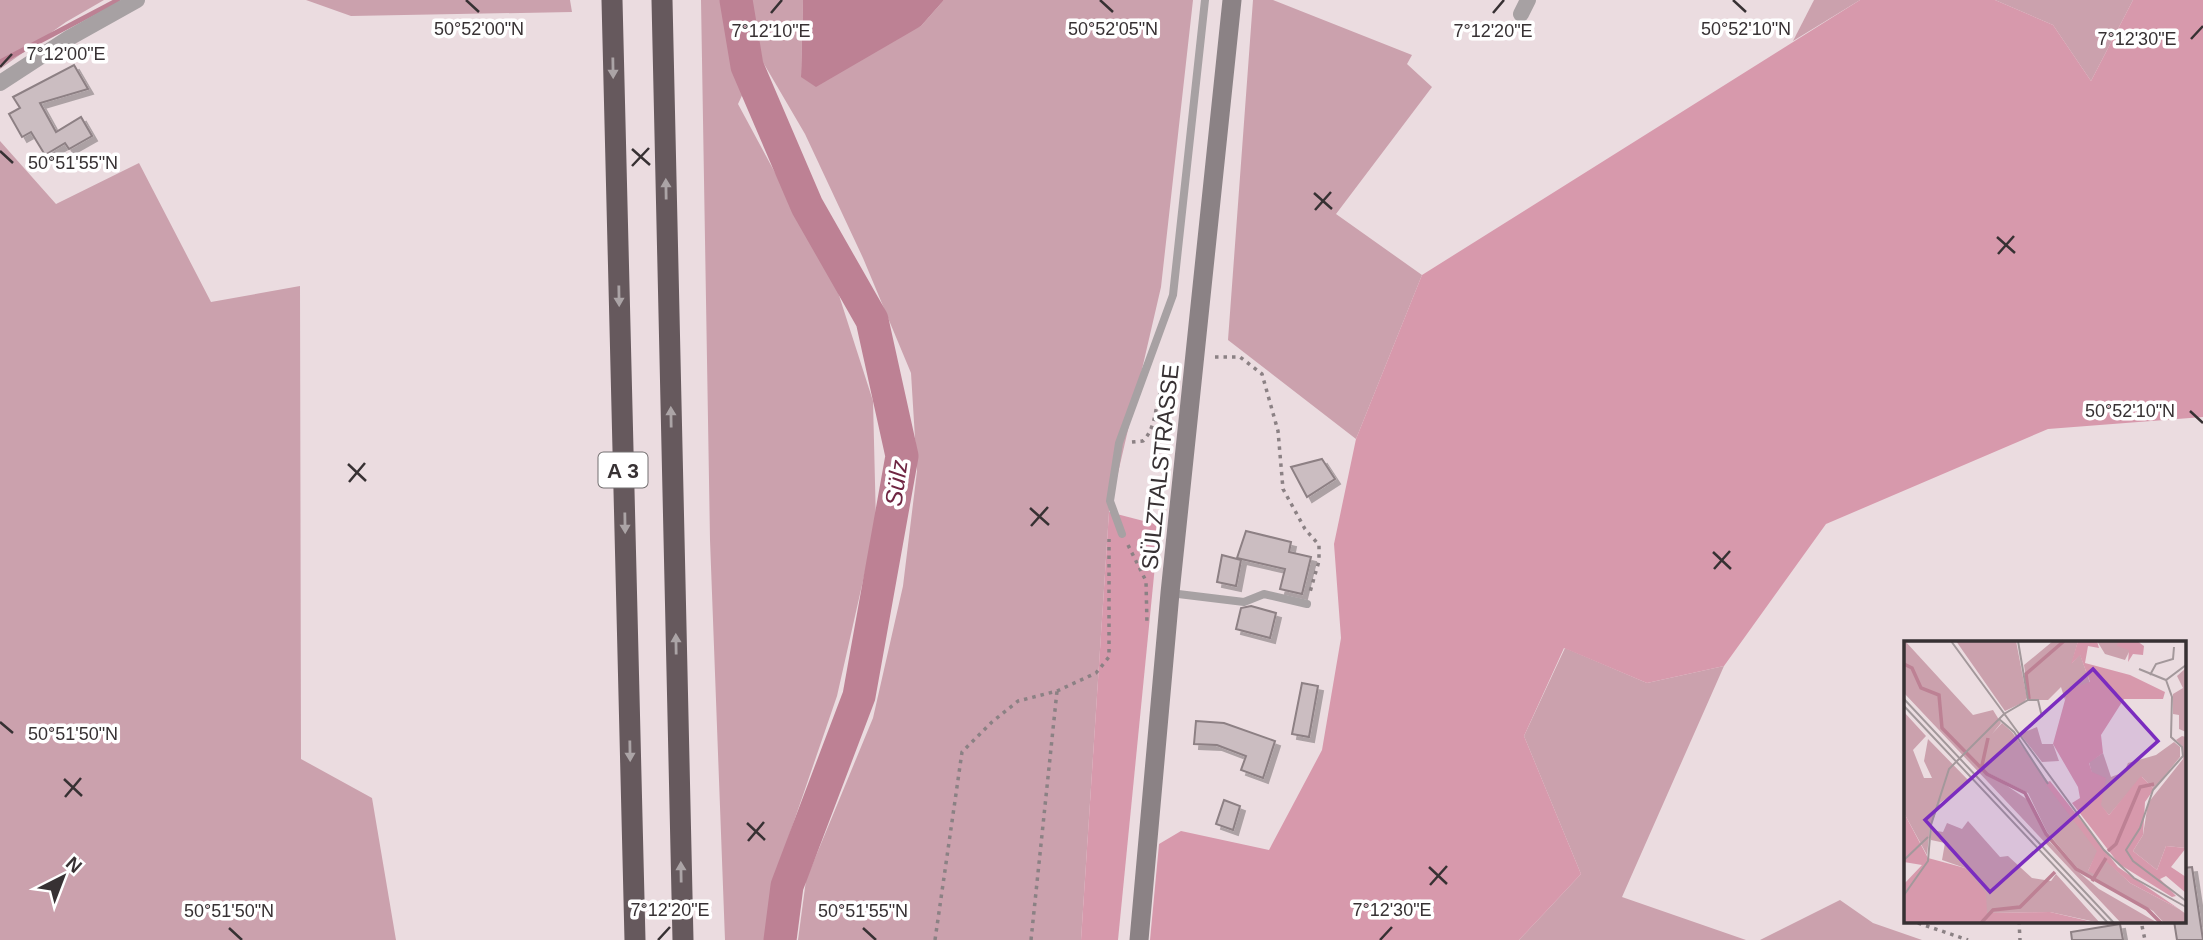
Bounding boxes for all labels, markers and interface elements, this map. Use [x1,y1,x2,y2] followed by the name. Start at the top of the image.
[434,19,524,39] text: 50°52'00"N
[1068,19,1158,39] text: 50°52'05"N
[1701,19,1791,39] text: 50°52'10"N
[731,21,811,41] text: 7°12'10"E
[1453,21,1533,41] text: 7°12'20"E
[2097,29,2177,49] text: 7°12'30"E
[26,44,106,64] text: 7°12'00"E
[608,57,619,79] one-way arrow
[28,153,118,173] text: 50°51'55"N
[661,178,672,200] one-way arrow
[613,285,625,307] one-way arrow
[1136,363,1184,571] street label: SÜLZTALSTRASSE
[2085,401,2175,421] text: 50°52'10"N
[666,406,677,428] one-way arrow
[598,452,648,488] road number: A 3
[879,458,913,508] water label: Sülz
[619,512,630,534] one-way arrow
[671,633,682,655] one-way arrow
[1904,641,2186,922] inset map
[28,724,118,744] text: 50°51'50"N
[624,740,636,762] one-way arrow
[28,842,98,912] north arrow
[62,852,86,877] text: N
[676,861,687,883] one-way arrow
[630,900,710,920] text: 7°12'20"E
[1352,900,1432,920] text: 7°12'30"E
[184,901,274,921] text: 50°51'50"N
[818,901,908,921] text: 50°51'55"N

